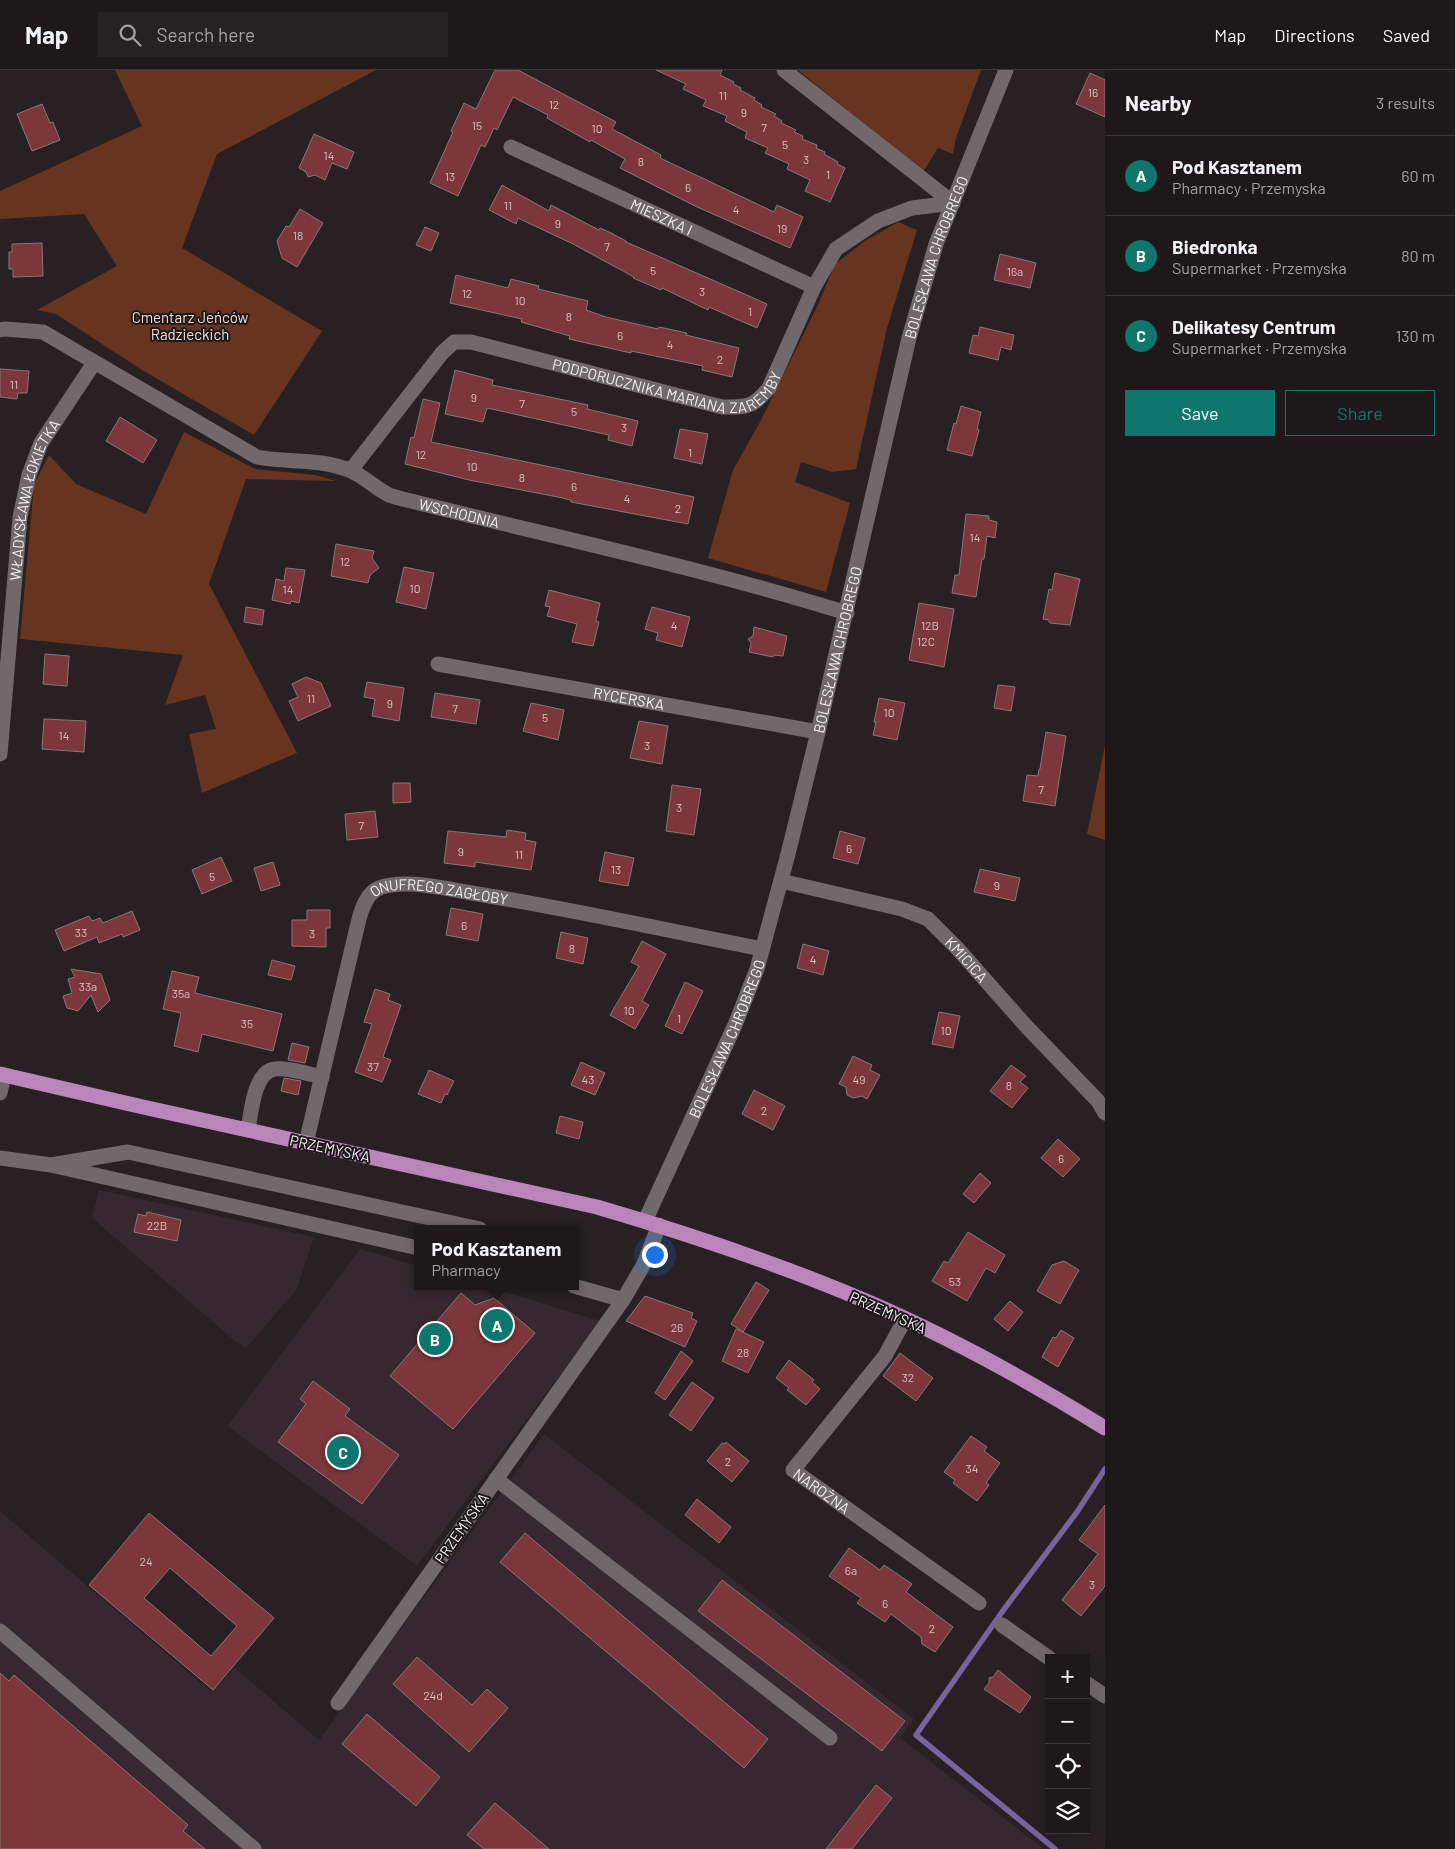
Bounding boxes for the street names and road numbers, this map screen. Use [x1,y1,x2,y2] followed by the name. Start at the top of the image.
[900,173,971,341] street label: BOLESŁAWA CHROBREGO
[628,195,696,239] street label: MIESZKA I
[539,353,785,375] street label: PODPORUCZNIKA MARIANA ZAREMBY
[6,416,63,581] street label: WŁADYSŁAWA ŁOKIETKA
[417,494,501,531] street label: WSCHODNIA
[809,565,865,735] street label: BOLESŁAWA CHROBREGO
[592,683,666,713] street label: RYCERSKA
[366,875,510,908] street label: ONUFREGO ZAGŁOBY
[942,933,992,986] street label: KMICICA
[685,957,768,1121] street label: BOLESŁAWA CHROBREGO
[288,1131,372,1165] street label: PRZEMYSKA
[847,1287,929,1337] street label: PRZEMYSKA
[790,1464,854,1517] street label: NAROŻNA
[430,1489,492,1567] street label: PRZEMYSKA

